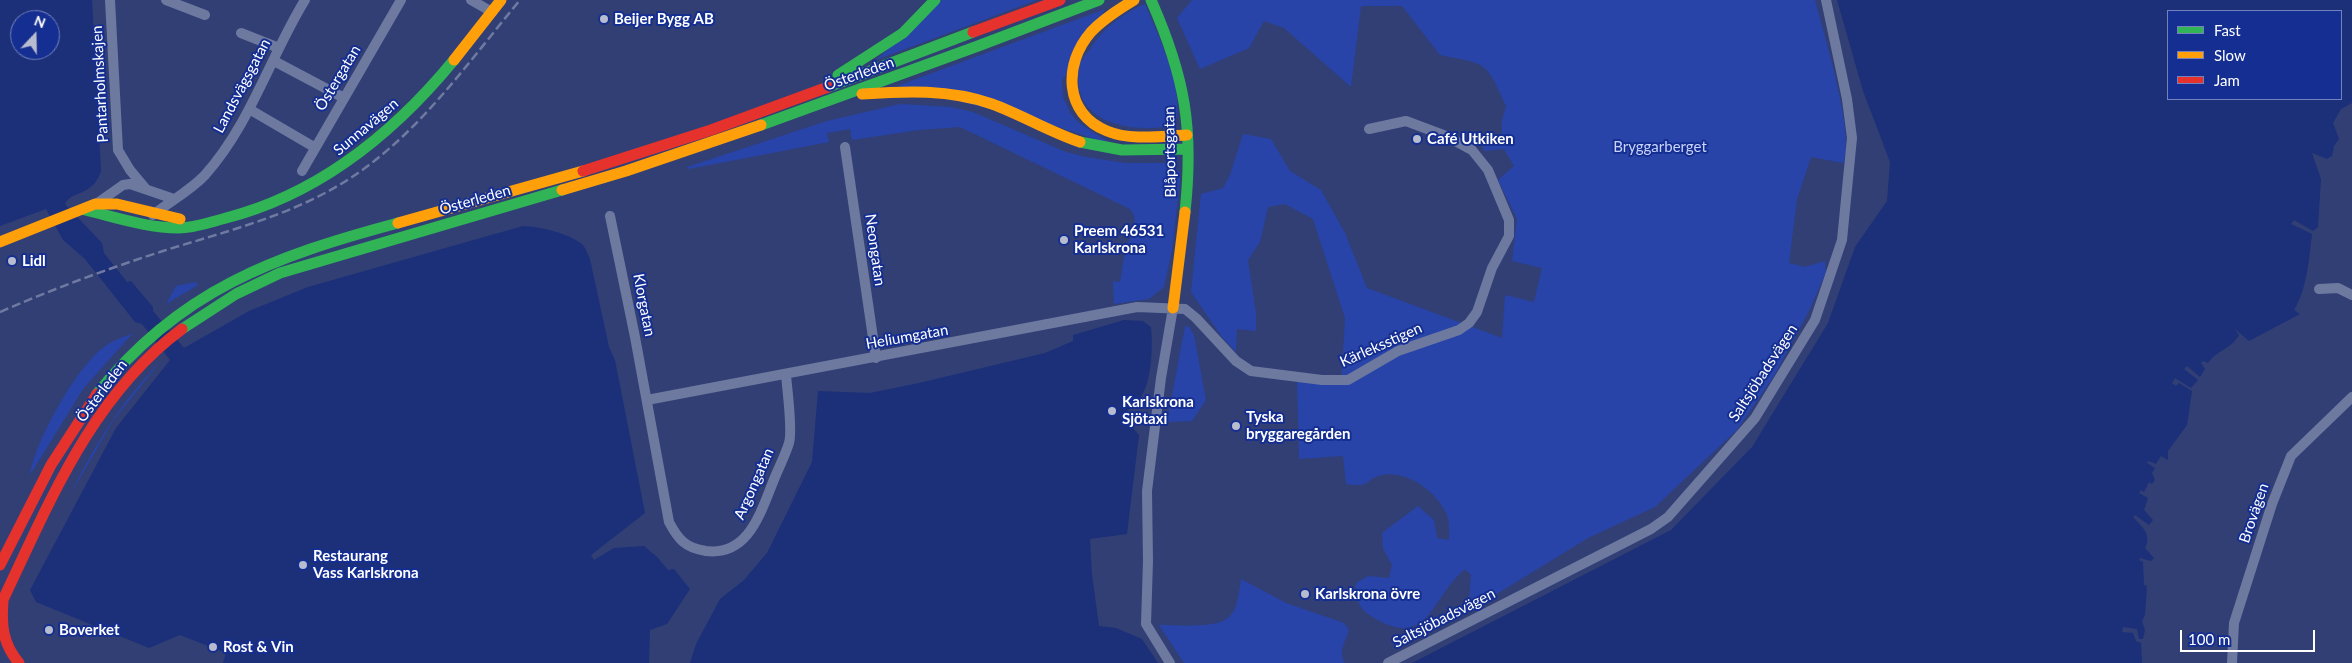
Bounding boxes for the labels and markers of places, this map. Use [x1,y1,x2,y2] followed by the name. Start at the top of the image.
[614,10,714,28] place label: Beijer Bygg AB
[598,13,610,25] marker: Beijer Bygg AB
[1427,130,1514,148] place label: Café Utkiken
[1411,133,1423,145] marker: Café Utkiken
[1074,222,1164,257] place label: Preem 46531 Karlskrona
[1058,234,1070,246] marker: Preem 46531 Karlskrona
[22,252,46,270] place label: Lidl
[6,255,18,267] marker: Lidl
[1122,393,1194,428] place label: Karlskrona Sjötaxi
[1106,405,1118,417] marker: Karlskrona Sjötaxi
[1246,408,1351,443] place label: Tyska bryggaregården
[1230,420,1242,432] marker: Tyska bryggaregården
[313,547,419,582] place label: Restaurang Vass Karlskrona
[297,559,309,571] marker: Restaurang Vass Karlskrona
[1315,585,1420,603] place label: Karlskrona övre
[1299,588,1311,600] marker: Karlskrona övre
[59,621,120,639] place label: Boverket
[43,624,55,636] marker: Boverket
[223,638,294,656] place label: Rost & Vin
[207,641,219,653] marker: Rost & Vin

